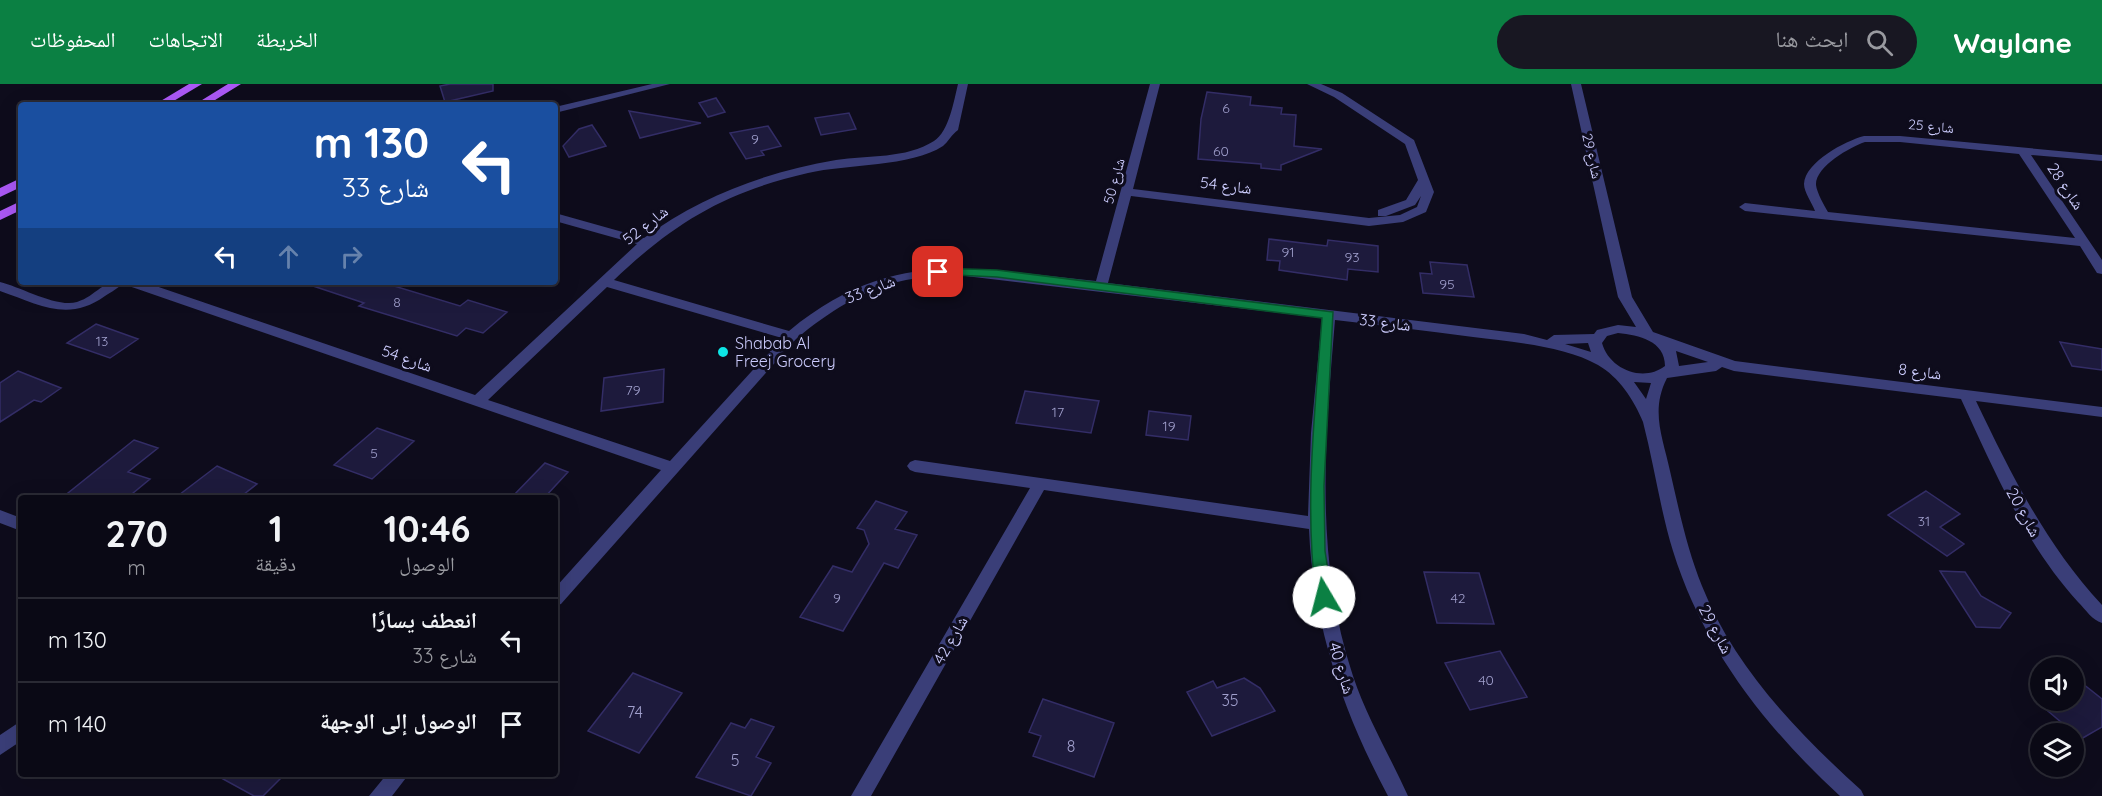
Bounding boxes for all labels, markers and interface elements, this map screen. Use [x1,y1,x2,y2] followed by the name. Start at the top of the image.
[1497,15,1917,69] search box
[1775,25,1848,53] text: ابحث هنا
[1953,25,2072,60] text: Waylane
[30,26,115,52] text: المحفوظات
[148,26,223,52] text: الاتجاهات
[256,26,318,52] text: الخريطة
[1863,26,1896,59] icon: search
[1222,99,1230,117] house number: 6
[1907,115,1955,138] street label: شارع 25
[314,116,429,169] text: 130 m
[450,126,528,204] icon: left
[751,130,759,148] house number: 9
[1577,132,1606,181] street label: شارع 29
[1213,142,1229,160] house number: 60
[1099,156,1130,206] street label: شارع 50
[2042,159,2089,214] street label: شارع 28
[342,170,429,204] text: شارع 33
[1199,172,1253,199] street label: شارع 54
[618,201,672,250] street label: شارع 52
[209,240,242,273] icon: left
[272,240,305,273] icon: ahead
[335,240,368,273] icon: right
[1281,243,1295,261] house number: 91
[912,246,963,297] pin
[1344,248,1360,266] house number: 93
[921,255,954,288] icon: arrive
[842,270,898,309] street label: شارع 33
[1439,275,1455,293] house number: 95
[393,293,401,311] house number: 8
[1358,309,1412,336] street label: شارع 33
[96,332,108,350] house number: 13
[735,333,836,371] place label: Shabab Al Freej Grocery
[379,340,435,377] street label: شارع 54
[716,345,730,359] marker: Shabab Al Freej Grocery
[1897,358,1943,385] street label: شارع 8
[626,381,641,399] house number: 79
[1052,403,1064,421] house number: 17
[1163,417,1176,435] house number: 19
[370,444,378,462] house number: 5
[2001,484,2046,541] street label: شارع 20
[269,506,283,551] text: 1
[384,506,471,551] text: 10:46
[106,511,168,556] text: 270
[1918,512,1930,530] house number: 31
[255,551,296,576] text: دقيقة
[399,551,455,576] text: الوصول
[128,555,146,580] text: m
[1292,565,1356,629] position arrow
[833,589,841,607] house number: 9
[1450,589,1466,607] house number: 42
[1694,601,1737,657] street label: شارع 29
[371,606,477,634] text: انعطف يسارًا
[928,612,973,668] street label: شارع 42
[495,624,528,657] icon: left
[48,626,107,654] text: 130 m
[1324,640,1359,696] street label: شارع 40
[413,643,477,668] text: شارع 33
[2030,657,2084,777] map controls
[2030,657,2084,711] button: sound
[1478,671,1494,689] house number: 40
[1221,690,1239,710] house number: 35
[627,702,643,722] house number: 74
[320,707,477,735] text: الوصول إلى الوجهة
[495,708,528,741] icon: arrive
[48,710,107,738] text: 140 m
[2030,723,2084,777] button: layers
[1067,736,1075,756] house number: 8
[731,750,739,770] house number: 5

